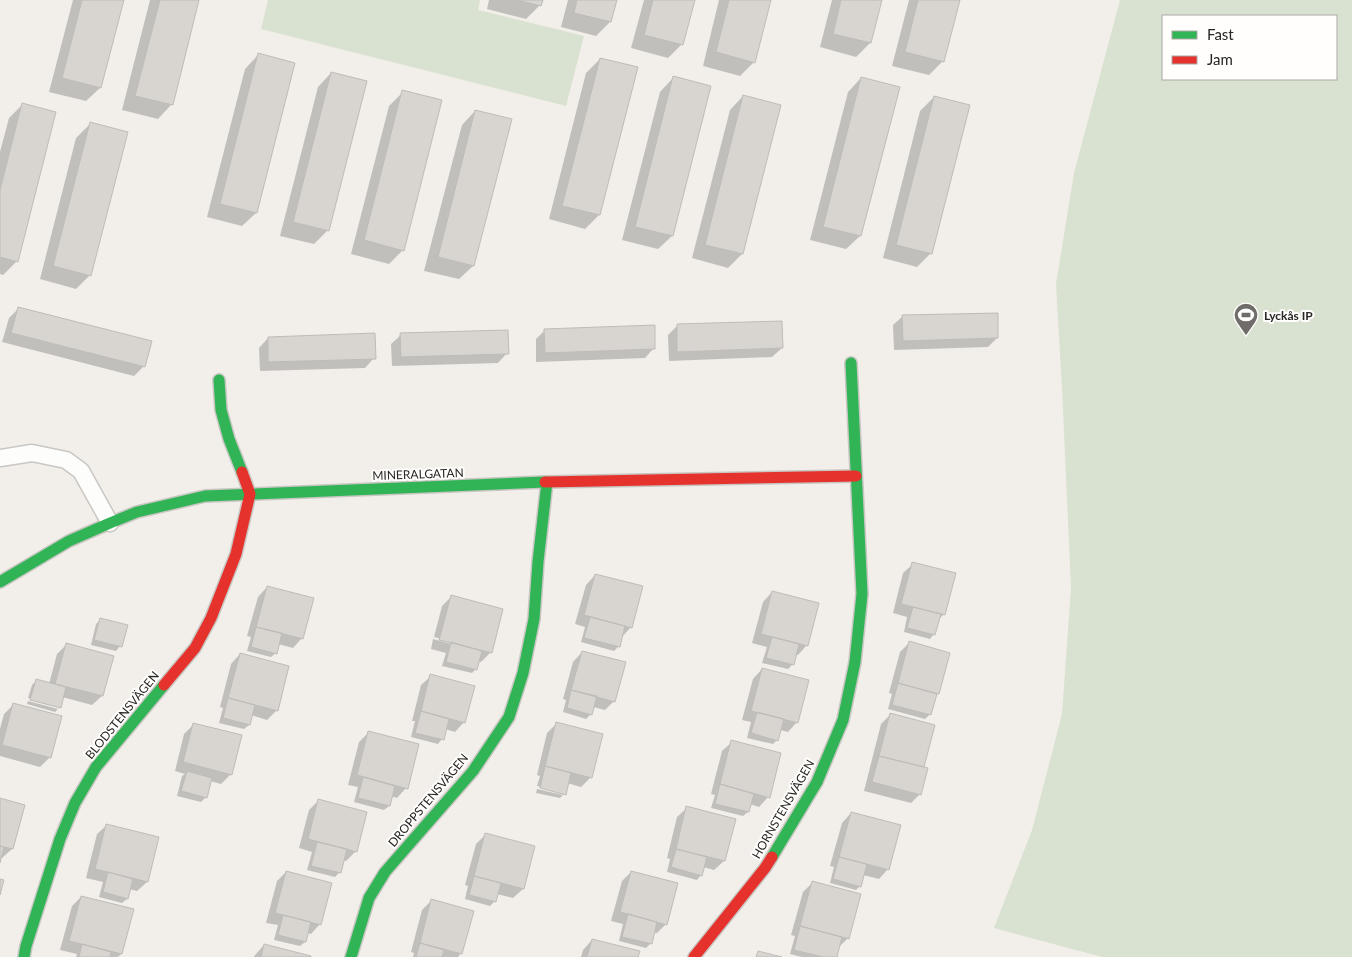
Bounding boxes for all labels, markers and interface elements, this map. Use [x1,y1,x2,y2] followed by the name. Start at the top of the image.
[1162,15,1337,80] legend
[1207,25,1234,43] text: Fast
[1207,50,1233,68] text: Jam
[1233,302,1259,336] sports icon: Lyckås IP
[1264,308,1313,323] place label: Lyckås IP
[372,465,464,483] street label: MINERALGATAN
[82,668,162,762] street label: BLODSTENSVÄGEN
[385,750,471,850] street label: DROPPSTENSVÄGEN
[749,757,817,861] street label: HORNSTENSVÄGEN

